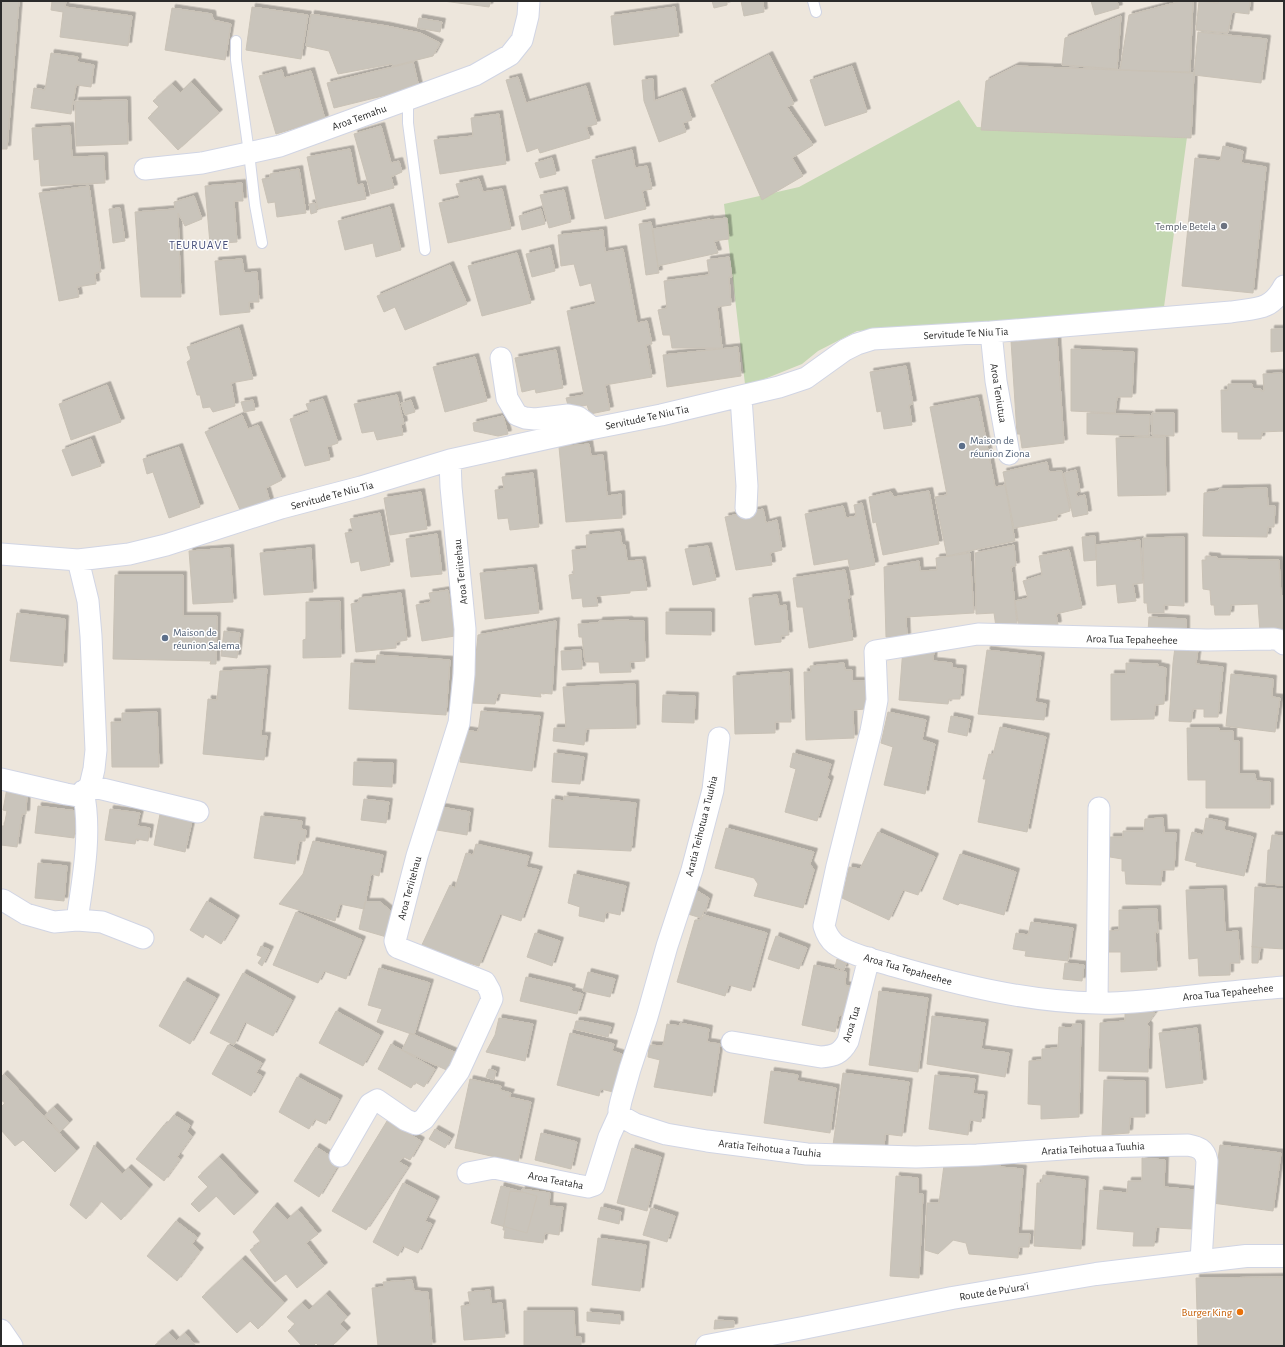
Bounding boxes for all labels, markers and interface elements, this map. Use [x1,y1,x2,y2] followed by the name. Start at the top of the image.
[330,102,388,132] street label: Aroa Temahu
[1155,221,1216,232] place label: Temple Betela
[1219,221,1229,231] marker: Temple Betela
[169,239,229,251] district label: TEURUAVE
[923,326,1009,341] street label: Servitude Te Niu Tia
[988,363,1009,424] street label: Aroa Teniutua
[604,403,690,432] street label: Servitude Te Niu Tia
[970,435,1030,459] place label: Maison de réunion Ziona
[957,441,967,451] marker: Maison de réunion Ziona
[290,479,375,512] street label: Servitude Te Niu Tia
[452,538,469,605] street label: Aroa Teriitehau
[173,627,240,651] place label: Maison de réunion Salema
[160,633,170,643] marker: Maison de réunion Salema
[1086,633,1178,646] street label: Aroa Tua Tepaheehee
[684,775,719,878] street label: Aratia Teihotua a Tuuhia
[396,855,423,921] street label: Aroa Teriitehau
[862,952,953,987] street label: Aroa Tua Tepaheehee
[1182,982,1274,1003] street label: Aroa Tua Tepaheehee
[841,1005,862,1044] street label: Aroa Tua
[718,1138,822,1159] street label: Aratia Teihotua a Tuuhia
[1041,1140,1145,1157] street label: Aratia Teihotua a Tuuhia
[527,1170,585,1191] street label: Aroa Teataha
[959,1281,1030,1302] street label: Route de Pu'ura'i
[1182,1307,1233,1318] place label: Burger King
[1235,1307,1245,1317] marker: Burger King

